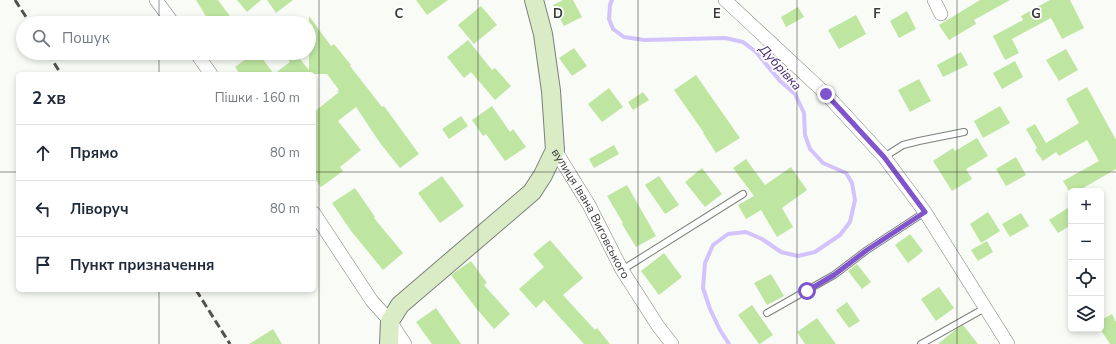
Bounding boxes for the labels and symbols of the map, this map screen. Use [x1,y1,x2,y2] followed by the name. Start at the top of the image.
[395,5,404,23] text: C
[553,5,563,23] text: D
[713,5,721,23] text: E
[873,5,881,23] text: F
[1031,5,1041,23] text: G
[754,40,806,94] water label: Дубрівка
[817,85,835,103] route end
[548,145,634,282] street label: вулиця Івана Виговського
[798,282,816,300] route start

